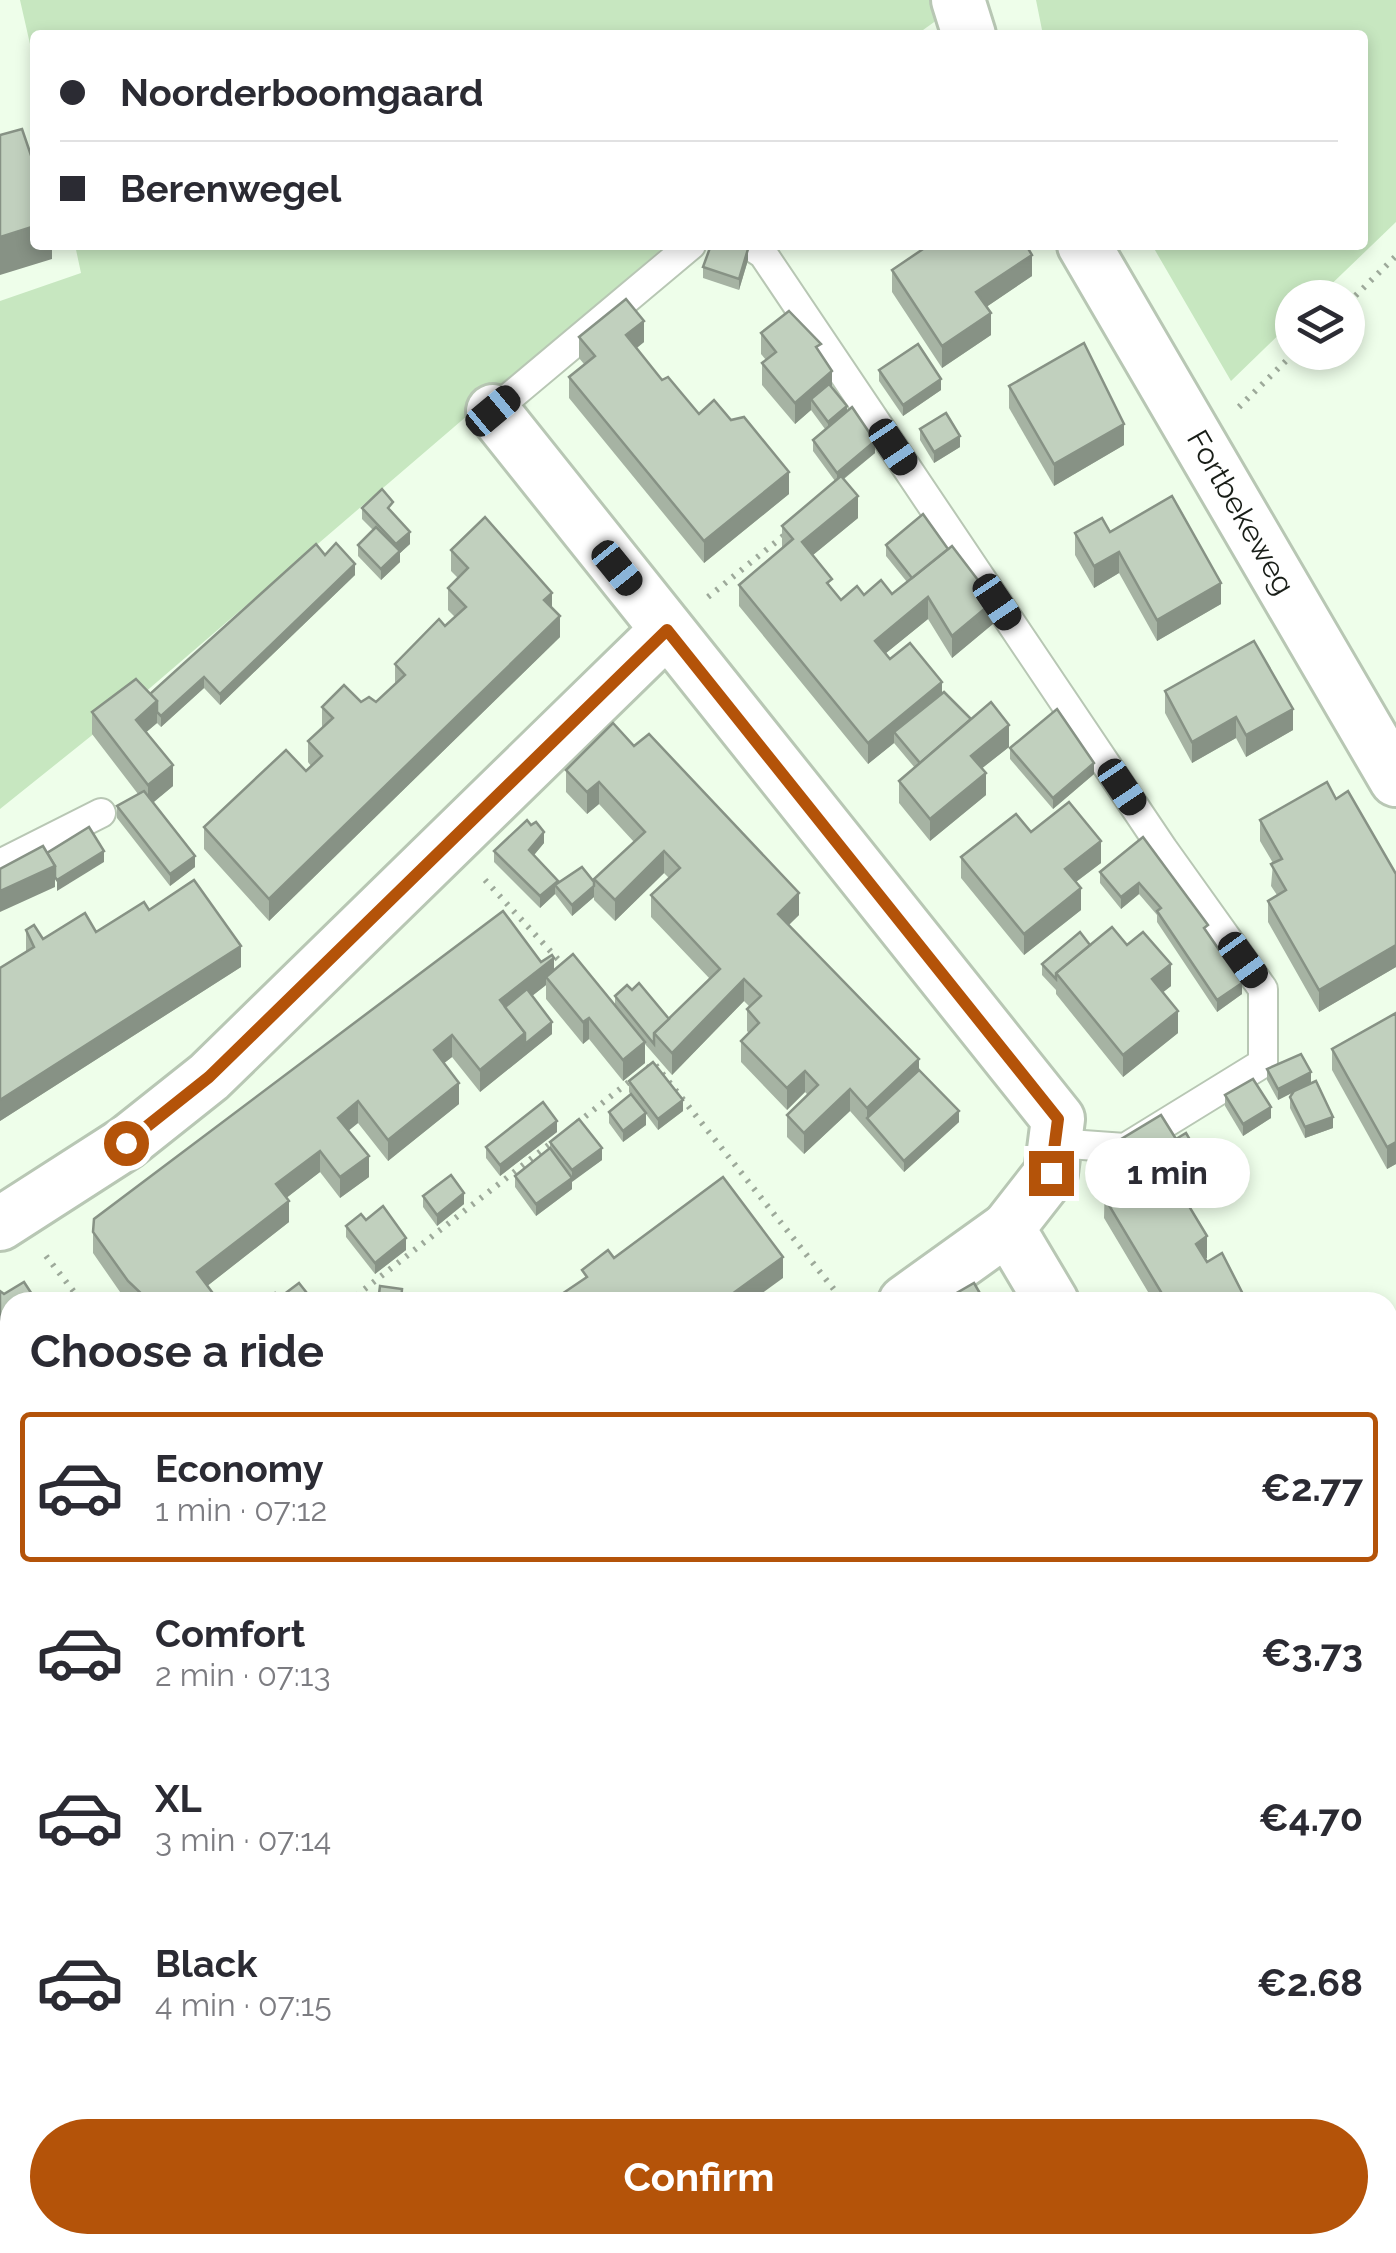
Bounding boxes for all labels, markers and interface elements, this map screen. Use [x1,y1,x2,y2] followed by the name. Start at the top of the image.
[120,70,483,115] text: Noorderboomgaard
[120,166,341,211] text: Berenwegel
[1275,280,1365,370] map controls
[1275,280,1365,370] button: layers
[460,380,526,442] car
[864,414,922,480] car
[1180,424,1302,600] street label: Fortbekeweg
[586,535,648,601] car
[968,569,1026,635] car
[1093,754,1151,820] car
[1213,927,1273,993] car
[104,1121,149,1166] route start
[1086,1138,1251,1208] callout: 1 min
[1029,1151,1074,1196] route end
[1127,1154,1208,1191] text: 1 min
[30,1325,324,1378] text: Choose a ride
[35,1442,125,1532] icon: car
[155,1446,324,1491] text: Economy
[1261,1465,1363,1510] text: €2.77
[155,1491,327,1528] text: 1 min · 07:12
[35,1607,125,1697] icon: car
[155,1611,305,1656] text: Comfort
[1261,1630,1363,1675] text: €3.73
[155,1656,331,1693] text: 2 min · 07:13
[35,1772,125,1862] icon: car
[155,1776,202,1821] text: XL
[1259,1795,1363,1840] text: €4.70
[155,1821,331,1858] text: 3 min · 07:14
[35,1937,125,2027] icon: car
[155,1941,257,1986] text: Black
[1257,1960,1363,2005] text: €2.68
[155,1986,332,2023] text: 4 min · 07:15
[30,2119,1368,2234] button: Confirm

